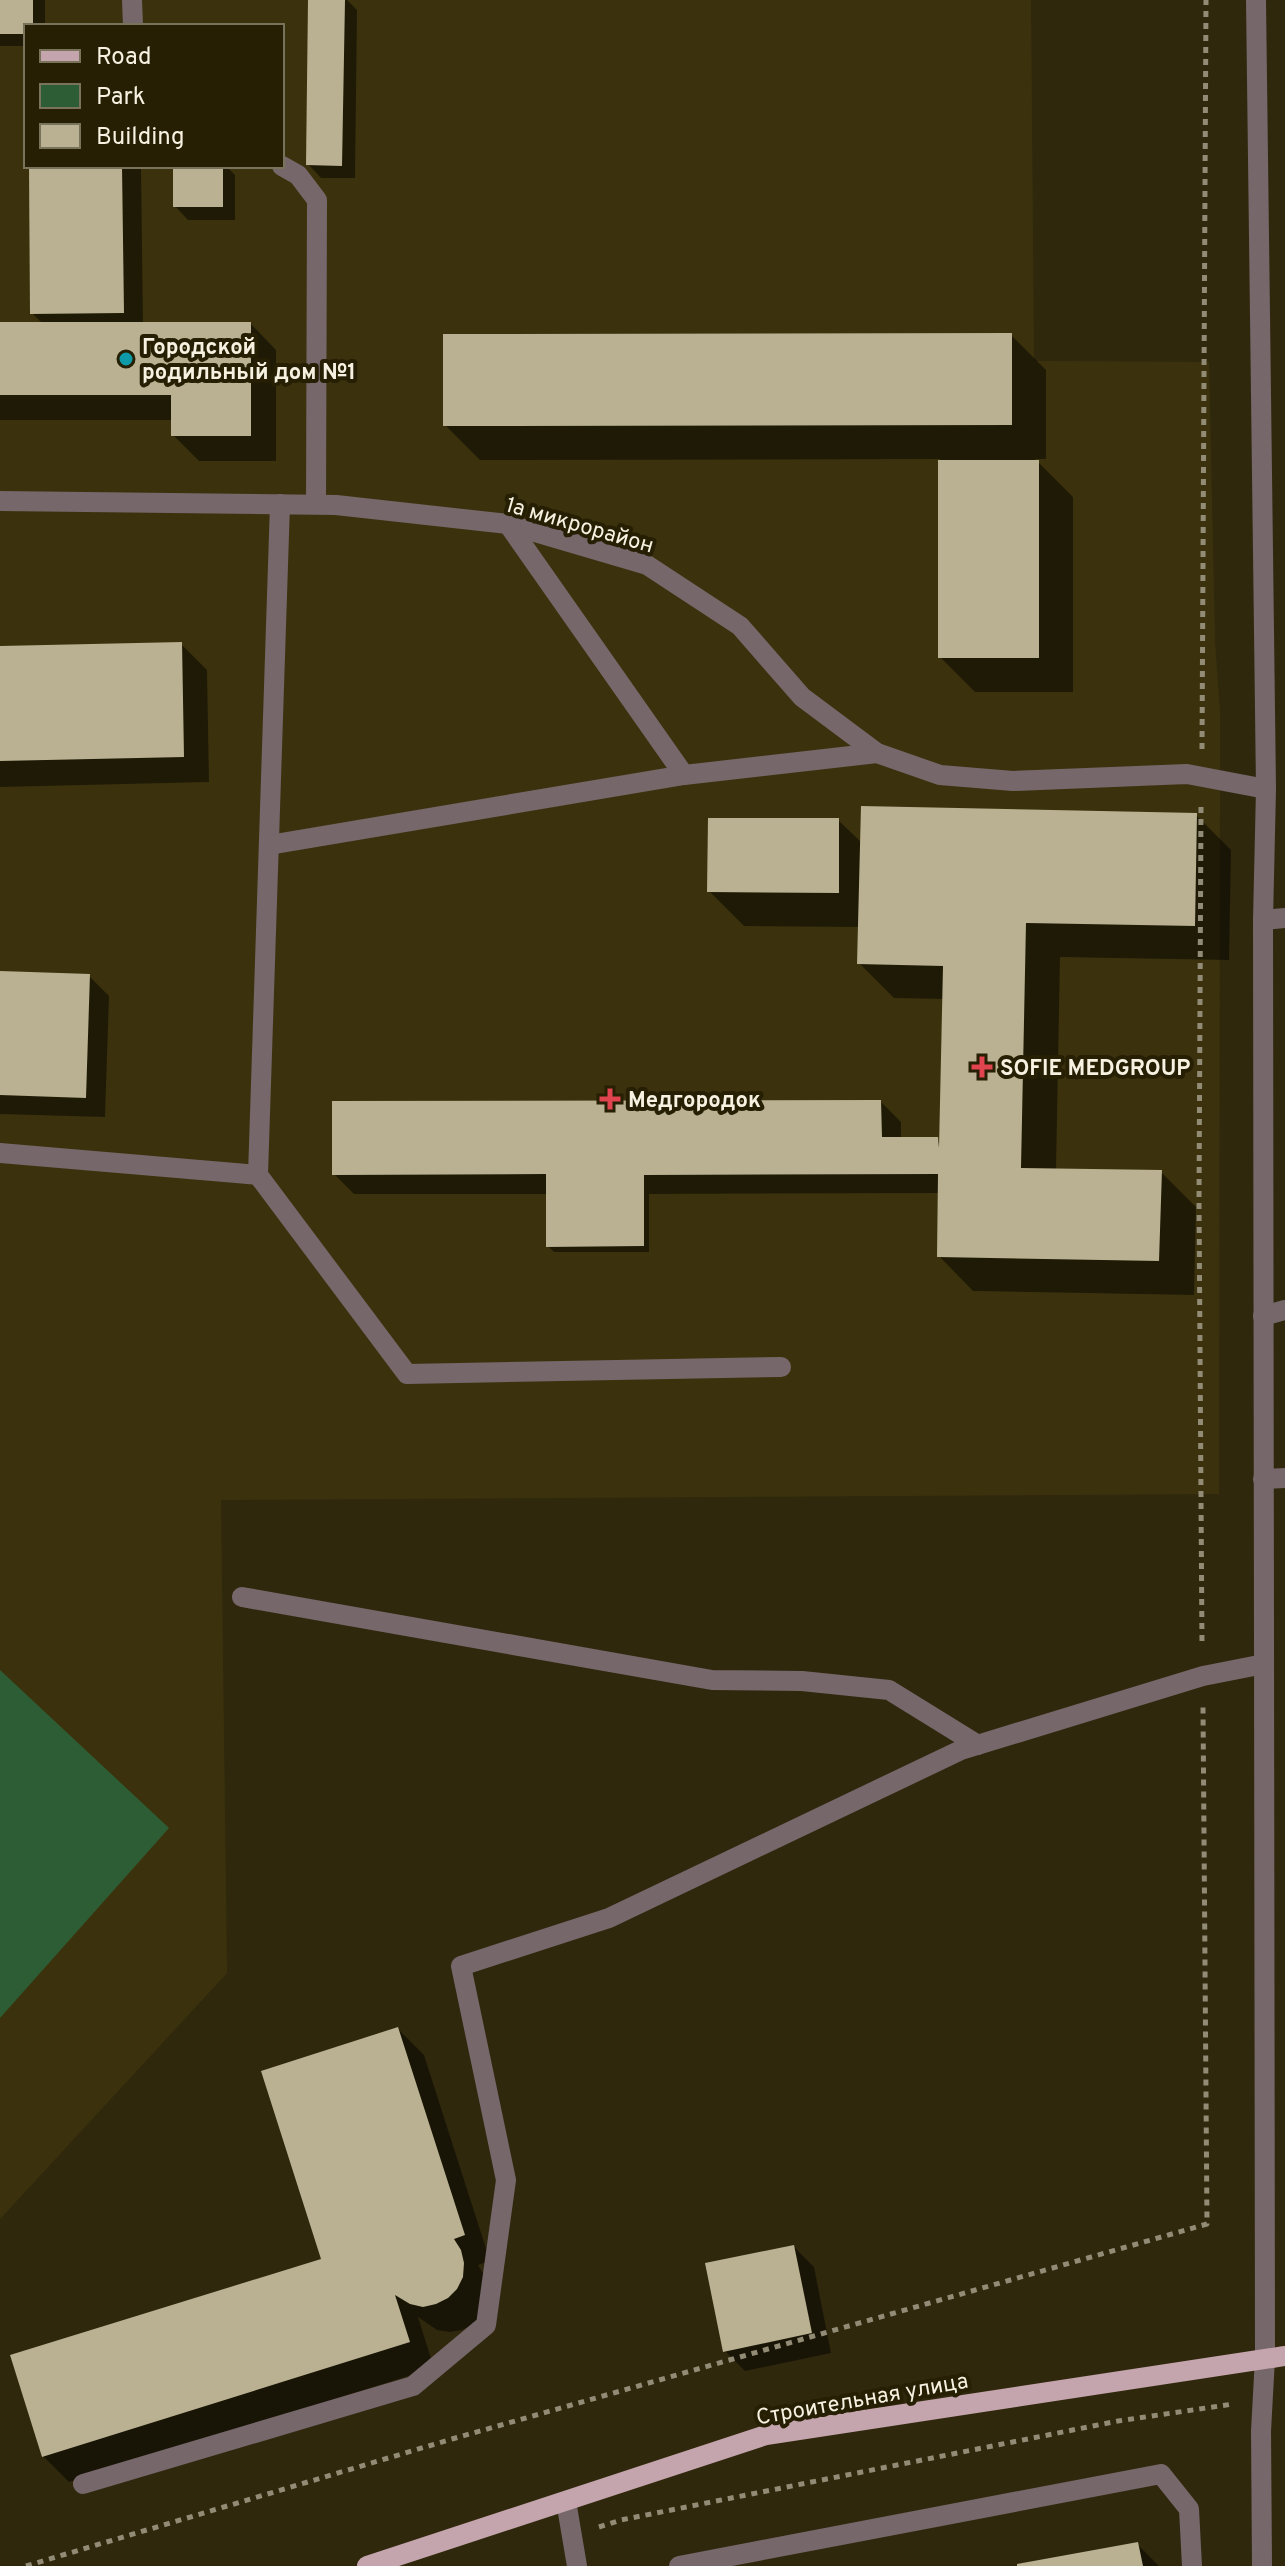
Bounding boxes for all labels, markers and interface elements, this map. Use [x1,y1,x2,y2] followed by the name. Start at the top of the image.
[24,24,284,168] legend
[96,43,152,73] text: Road
[96,83,146,113] text: Park
[96,123,185,153] text: Building
[142,335,356,387] place label: Городской родильный дом №1
[117,350,135,368] marker: Городской родильный дом №1
[502,492,656,560] street label: 1а микрорайон
[971,1056,993,1078] marker: SOFIE MEDGROUP
[1000,1056,1190,1083] place label: SOFIE MEDGROUP
[599,1088,621,1110] marker: Медгородок
[628,1088,761,1115] place label: Медгородок
[754,2369,971,2432] street label: Строительная улица

